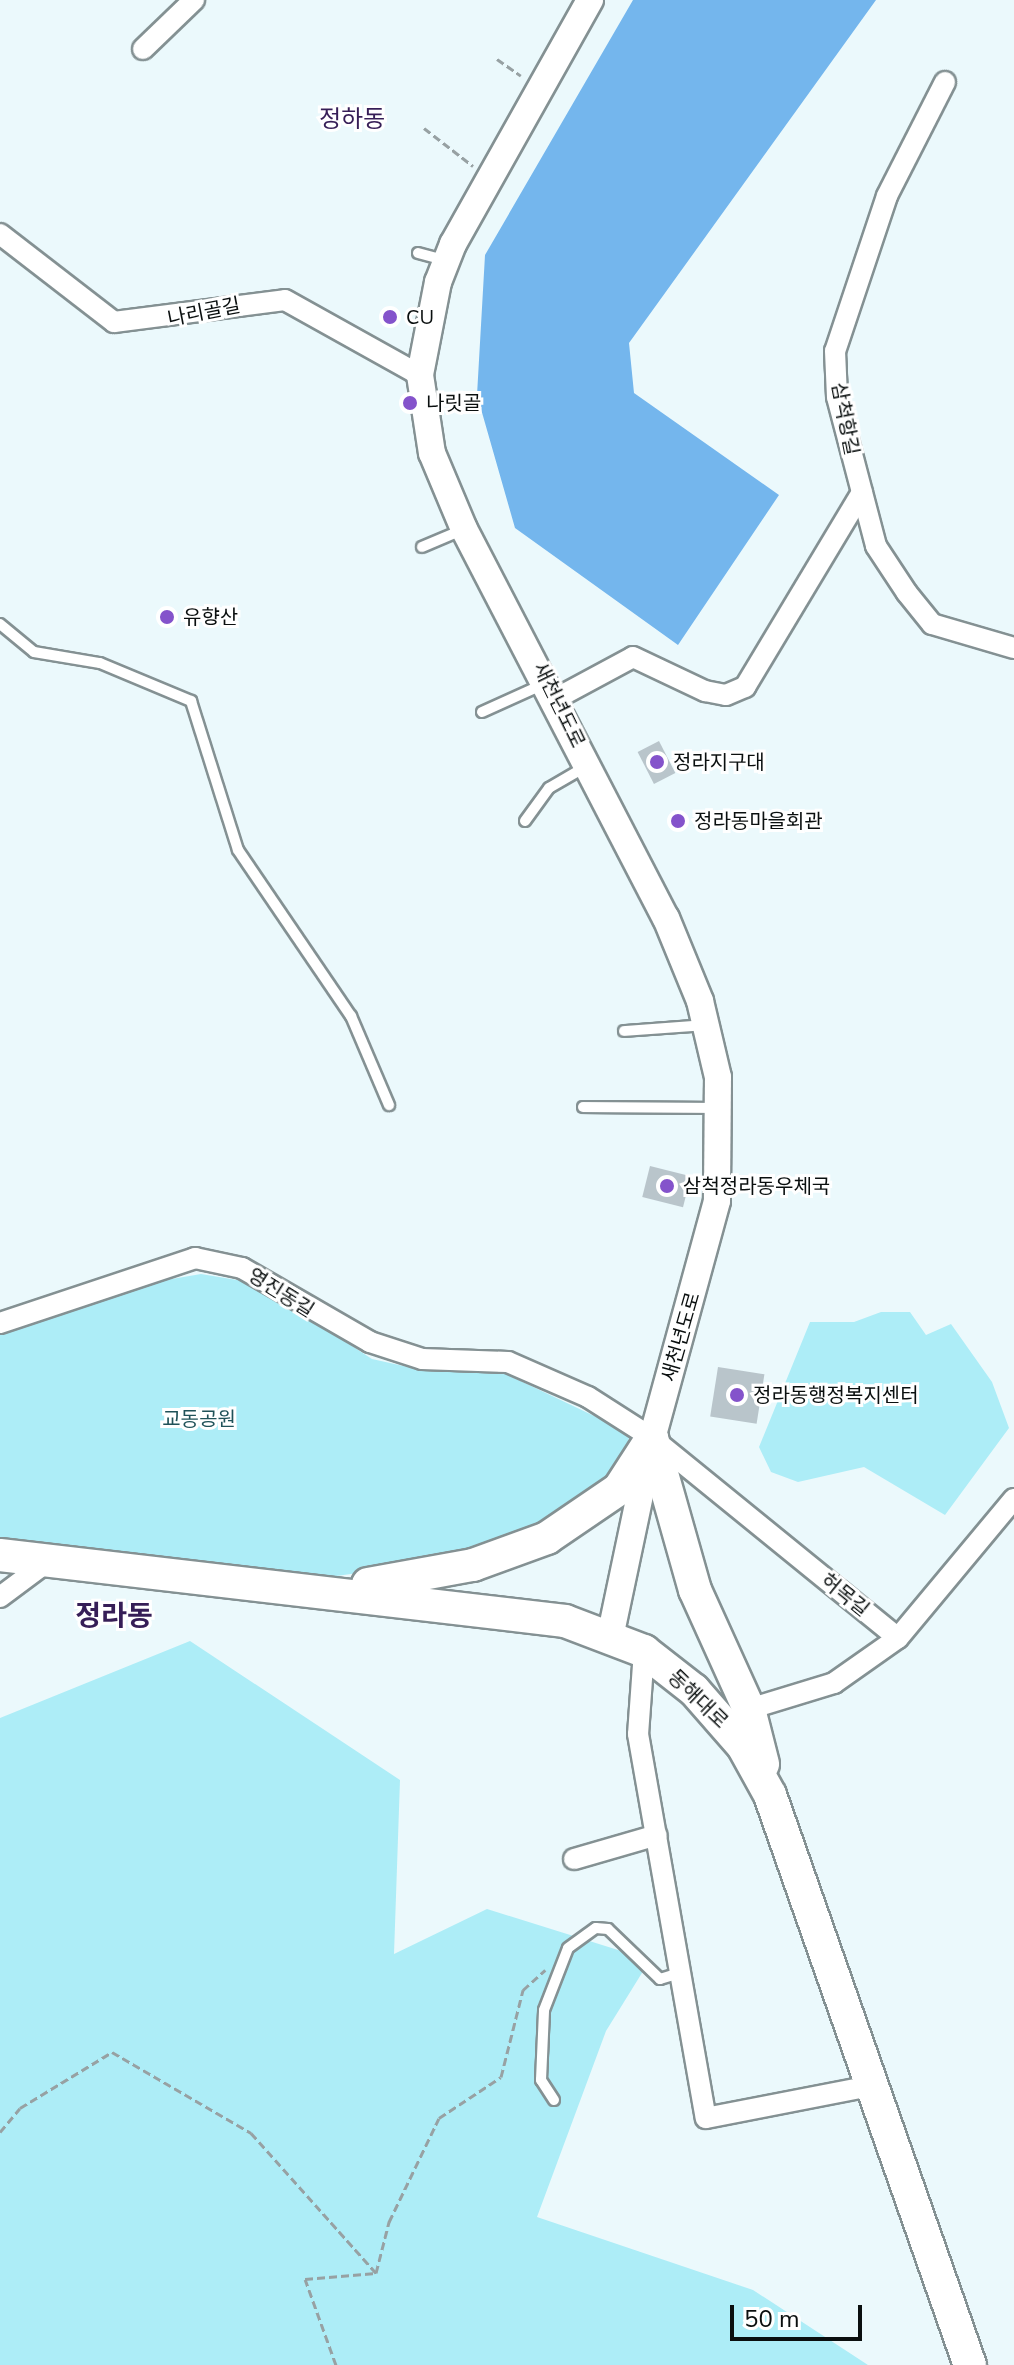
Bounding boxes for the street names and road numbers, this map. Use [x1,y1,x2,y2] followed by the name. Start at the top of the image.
[166,293,242,331] street label: 나리골길
[826,381,864,457] street label: 삼척항길
[528,658,590,752] street label: 새천년도로
[243,1263,319,1323] street label: 영진동길
[657,1289,705,1385] street label: 새천년도로
[816,1568,874,1622] street label: 허목길
[663,1665,733,1733] street label: 동해대로

